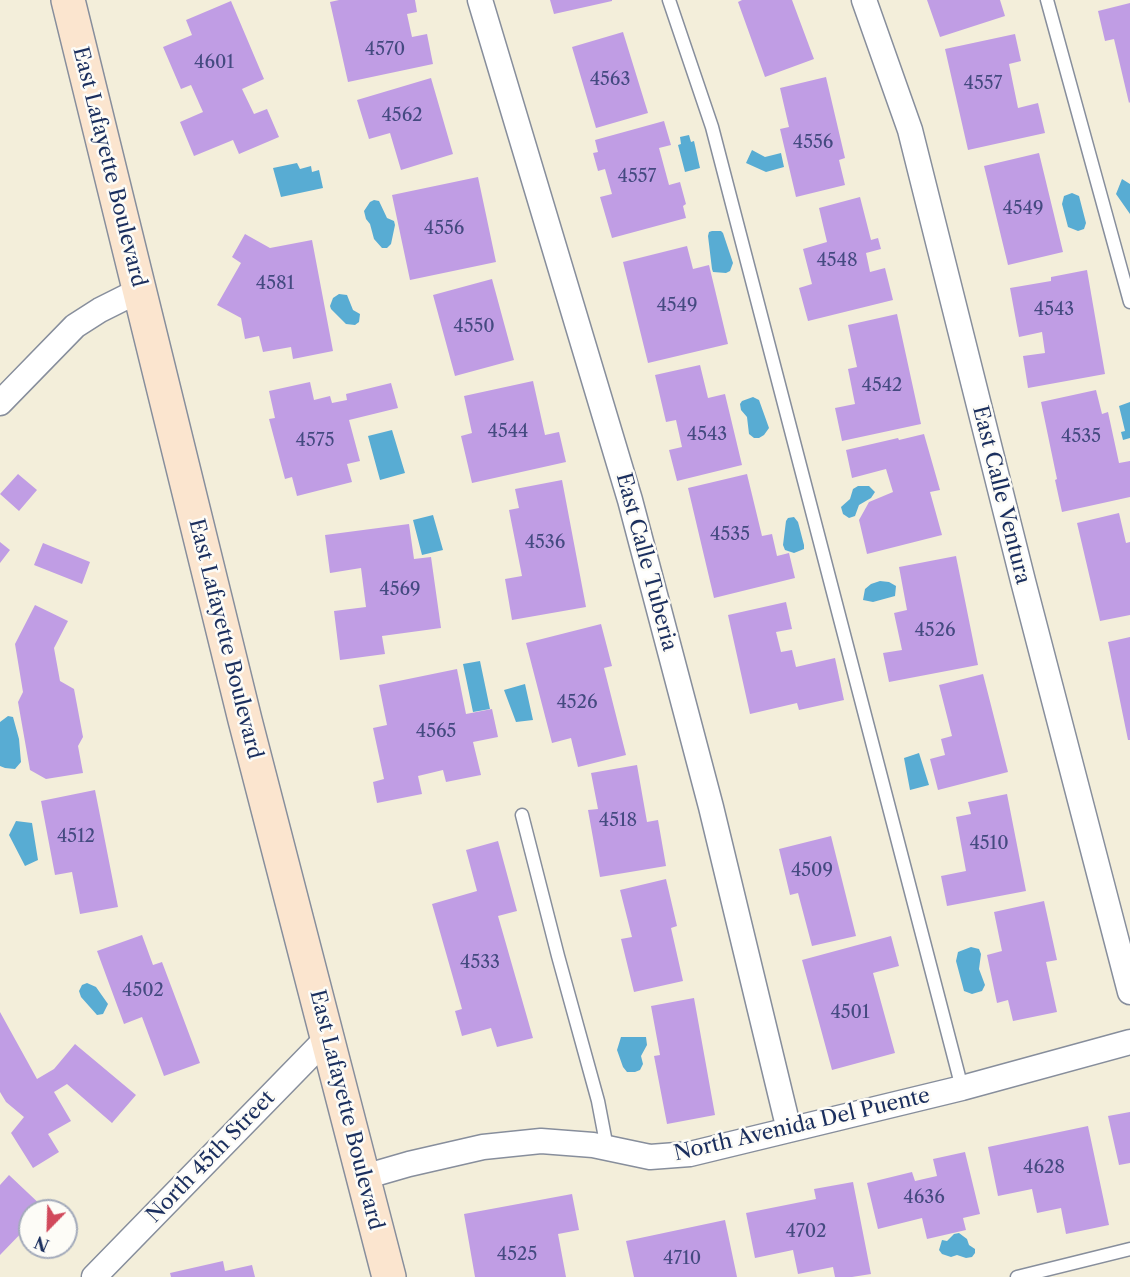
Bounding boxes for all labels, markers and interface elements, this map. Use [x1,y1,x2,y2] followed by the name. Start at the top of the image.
[365,39,405,61] house number: 4570
[67,44,151,290] street label: East Lafayette Boulevard
[194,52,234,74] house number: 4601
[590,69,630,91] house number: 4563
[964,73,1002,95] house number: 4557
[381,105,423,127] house number: 4562
[793,132,833,154] house number: 4556
[618,166,656,188] house number: 4557
[1002,198,1044,220] house number: 4549
[424,218,464,240] house number: 4556
[816,250,858,272] house number: 4548
[256,273,294,295] house number: 4581
[656,295,698,317] house number: 4549
[1034,299,1074,321] house number: 4543
[453,316,495,338] house number: 4550
[862,375,902,397] house number: 4542
[967,403,1035,587] street label: East Calle Ventura
[488,421,528,443] house number: 4544
[687,424,727,446] house number: 4543
[1061,426,1101,448] house number: 4535
[296,430,334,452] house number: 4575
[610,470,682,654] street label: East Calle Tuberia
[183,516,267,762] street label: East Lafayette Boulevard
[710,524,750,546] house number: 4535
[525,532,565,554] house number: 4536
[379,579,421,601] house number: 4569
[914,620,956,642] house number: 4526
[556,692,598,714] house number: 4526
[416,721,456,743] house number: 4565
[599,810,637,832] house number: 4518
[57,826,95,848] house number: 4512
[969,833,1009,855] house number: 4510
[791,860,833,882] house number: 4509
[460,952,500,974] house number: 4533
[122,980,164,1002] house number: 4502
[304,987,388,1233] street label: East Lafayette Boulevard
[830,1002,870,1024] house number: 4501
[672,1083,932,1167] street label: North Avenida Del Puente
[142,1086,280,1228] street label: North 45th Street
[1023,1157,1065,1179] house number: 4628
[903,1187,945,1209] house number: 4636
[18,1199,78,1259] north arrow
[785,1221,827,1243] house number: 4702
[31,1232,52,1256] text: N
[497,1244,537,1266] house number: 4525
[663,1248,701,1270] house number: 4710

